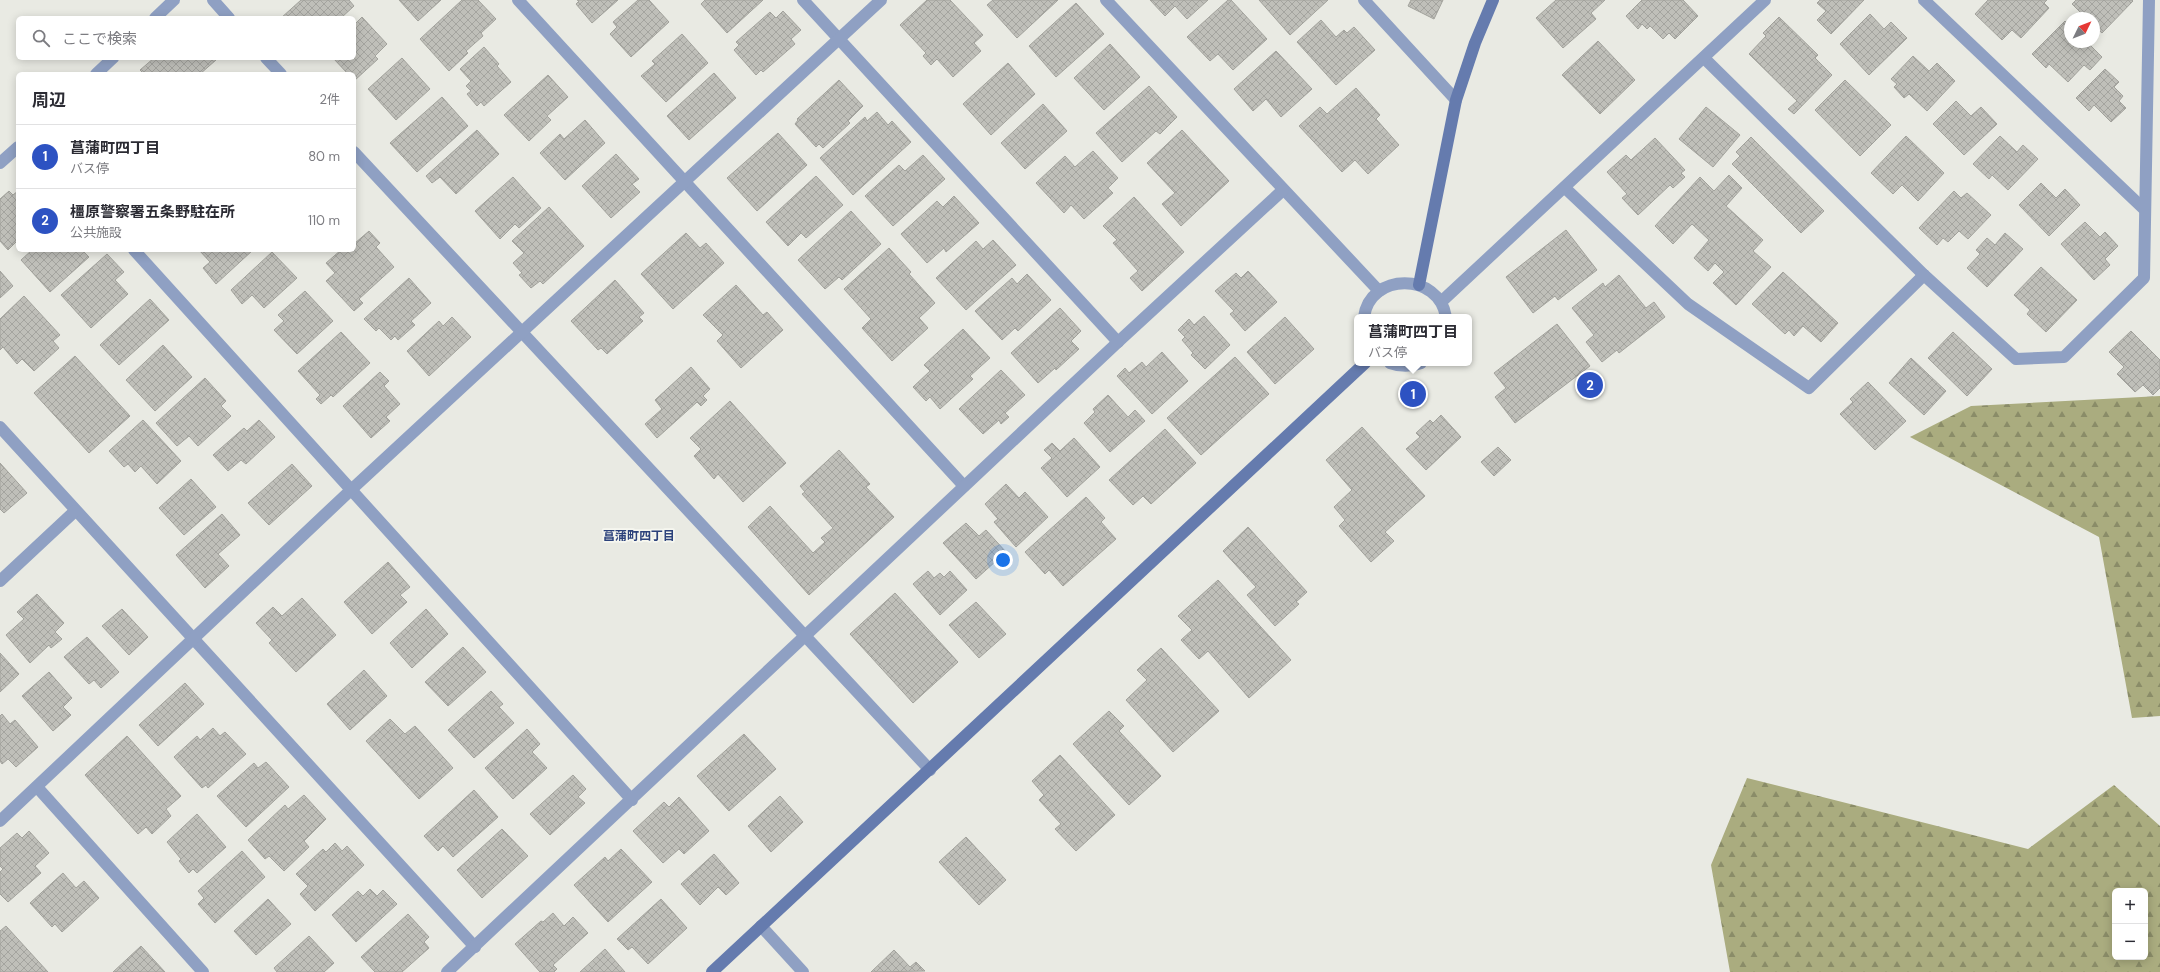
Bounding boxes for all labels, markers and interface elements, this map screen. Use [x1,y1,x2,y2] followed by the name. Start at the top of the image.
[2064,12,2100,48] north arrow
[16,16,356,60] search box
[30,27,52,49] icon: search
[62,29,137,49] text: ここで検索
[32,89,66,111] text: 周辺
[320,91,340,108] text: 2件
[70,138,160,158] text: 菖蒲町四丁目
[43,148,47,165] text: 1
[308,148,340,165] text: 80 m
[70,160,109,177] text: バス停
[70,202,235,222] text: 橿原警察署五条野駐在所
[41,212,49,229] text: 2
[308,212,340,229] text: 110 m
[70,224,122,241] text: 公共施設
[1354,314,1472,366] popup
[1368,322,1458,342] text: 菖蒲町四丁目
[1368,344,1407,361] text: バス停
[1577,370,1603,400] pin: 2
[1400,379,1426,409] pin: 1
[603,528,675,544] district label: 菖蒲町四丁目
[993,550,1013,570] your location
[2112,888,2148,960] map controls
[2112,888,2148,924] button: +
[2112,924,2148,960] button: −

